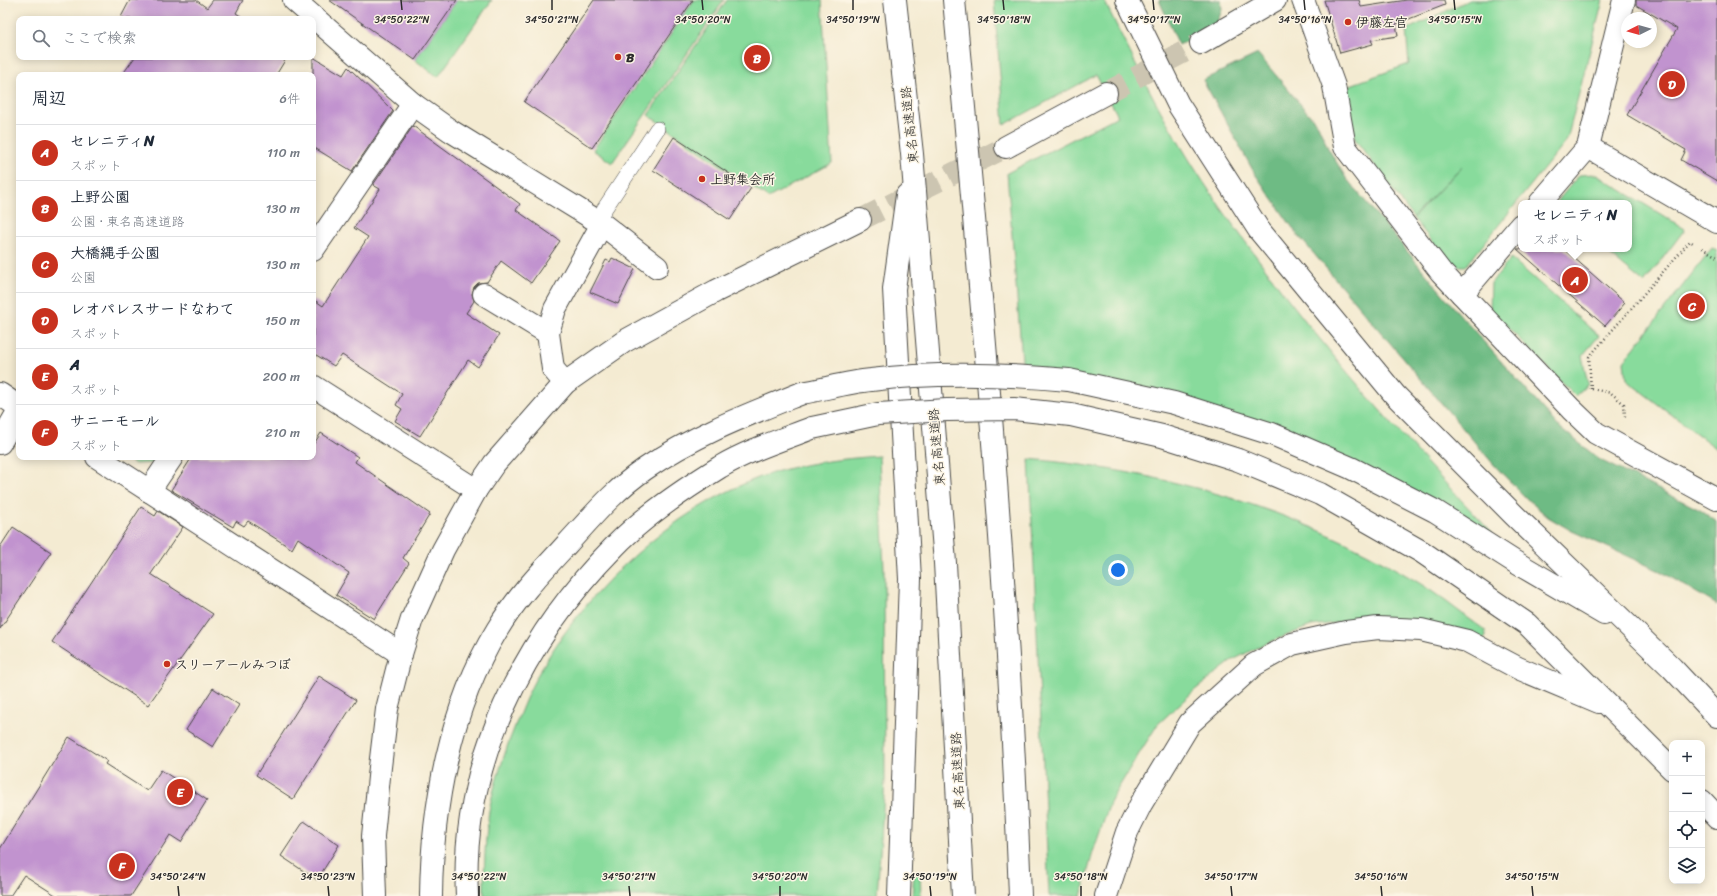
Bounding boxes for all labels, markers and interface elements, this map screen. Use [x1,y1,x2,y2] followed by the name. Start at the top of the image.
[375,11,429,29] text: 34°50'22"N
[525,11,579,29] text: 34°50'21"N
[675,11,731,29] text: 34°50'20"N
[826,11,880,29] text: 34°50'19"N
[977,11,1031,29] text: 34°50'18"N
[1127,11,1181,29] text: 34°50'17"N
[1278,11,1332,29] text: 34°50'16"N
[1356,11,1408,34] place label: 伊藤左官
[1428,11,1482,29] text: 34°50'15"N
[1621,12,1657,48] north arrow
[16,16,316,60] search box
[1343,17,1353,27] marker: 伊藤左官
[62,25,137,51] text: ここで検索
[30,27,52,49] icon: search
[744,43,770,73] pin: B
[626,46,635,69] place label: B
[613,52,623,62] marker: B
[1659,69,1685,99] pin: D
[32,83,66,113] text: 周辺
[894,85,925,165] street label: 東名高速道路
[280,87,300,110] text: 6件
[70,128,155,154] text: セレニティN
[41,141,49,164] text: A
[267,141,300,164] text: 110 m
[70,154,122,177] text: スポット
[710,168,775,191] place label: 上野集会所
[697,174,707,184] marker: 上野集会所
[70,184,130,210] text: 上野公園
[41,197,49,220] text: B
[266,197,300,220] text: 130 m
[1518,200,1632,252] popup
[1533,202,1617,228] text: セレニティN
[70,210,184,233] text: 公園 · 東名高速道路
[1533,228,1585,251] text: スポット
[70,240,160,266] text: 大橋縄手公園
[41,253,49,276] text: C
[266,253,300,276] text: 130 m
[1562,265,1588,295] pin: A
[70,266,96,289] text: 公園
[1679,291,1705,321] pin: C
[70,296,235,322] text: レオパレスサードなわて
[41,309,49,332] text: D
[265,309,300,332] text: 150 m
[70,322,122,345] text: スポット
[70,352,80,378] text: A
[41,365,49,388] text: E
[263,365,300,388] text: 200 m
[70,378,122,401] text: スポット
[922,407,951,487] street label: 東名高速道路
[70,408,159,434] text: サニーモール
[41,421,49,444] text: F
[265,421,300,444] text: 210 m
[70,434,122,457] text: スポット
[1108,560,1128,580] your location
[175,653,291,676] place label: スリーアールみつぼ
[162,659,172,669] marker: スリーアールみつぼ
[944,731,971,811] street label: 東名高速道路
[1669,740,1705,884] map controls
[1669,740,1705,776] button: +
[1669,776,1705,812] button: −
[167,777,193,807] pin: E
[1669,812,1705,848] button: locate
[1669,848,1705,884] button: layers
[109,851,135,881] pin: F
[150,868,206,886] text: 34°50'24"N
[301,868,355,886] text: 34°50'23"N
[452,868,506,886] text: 34°50'22"N
[602,868,656,886] text: 34°50'21"N
[752,868,808,886] text: 34°50'20"N
[903,868,957,886] text: 34°50'19"N
[1054,868,1108,886] text: 34°50'18"N
[1204,868,1258,886] text: 34°50'17"N
[1354,868,1408,886] text: 34°50'16"N
[1505,868,1559,886] text: 34°50'15"N

